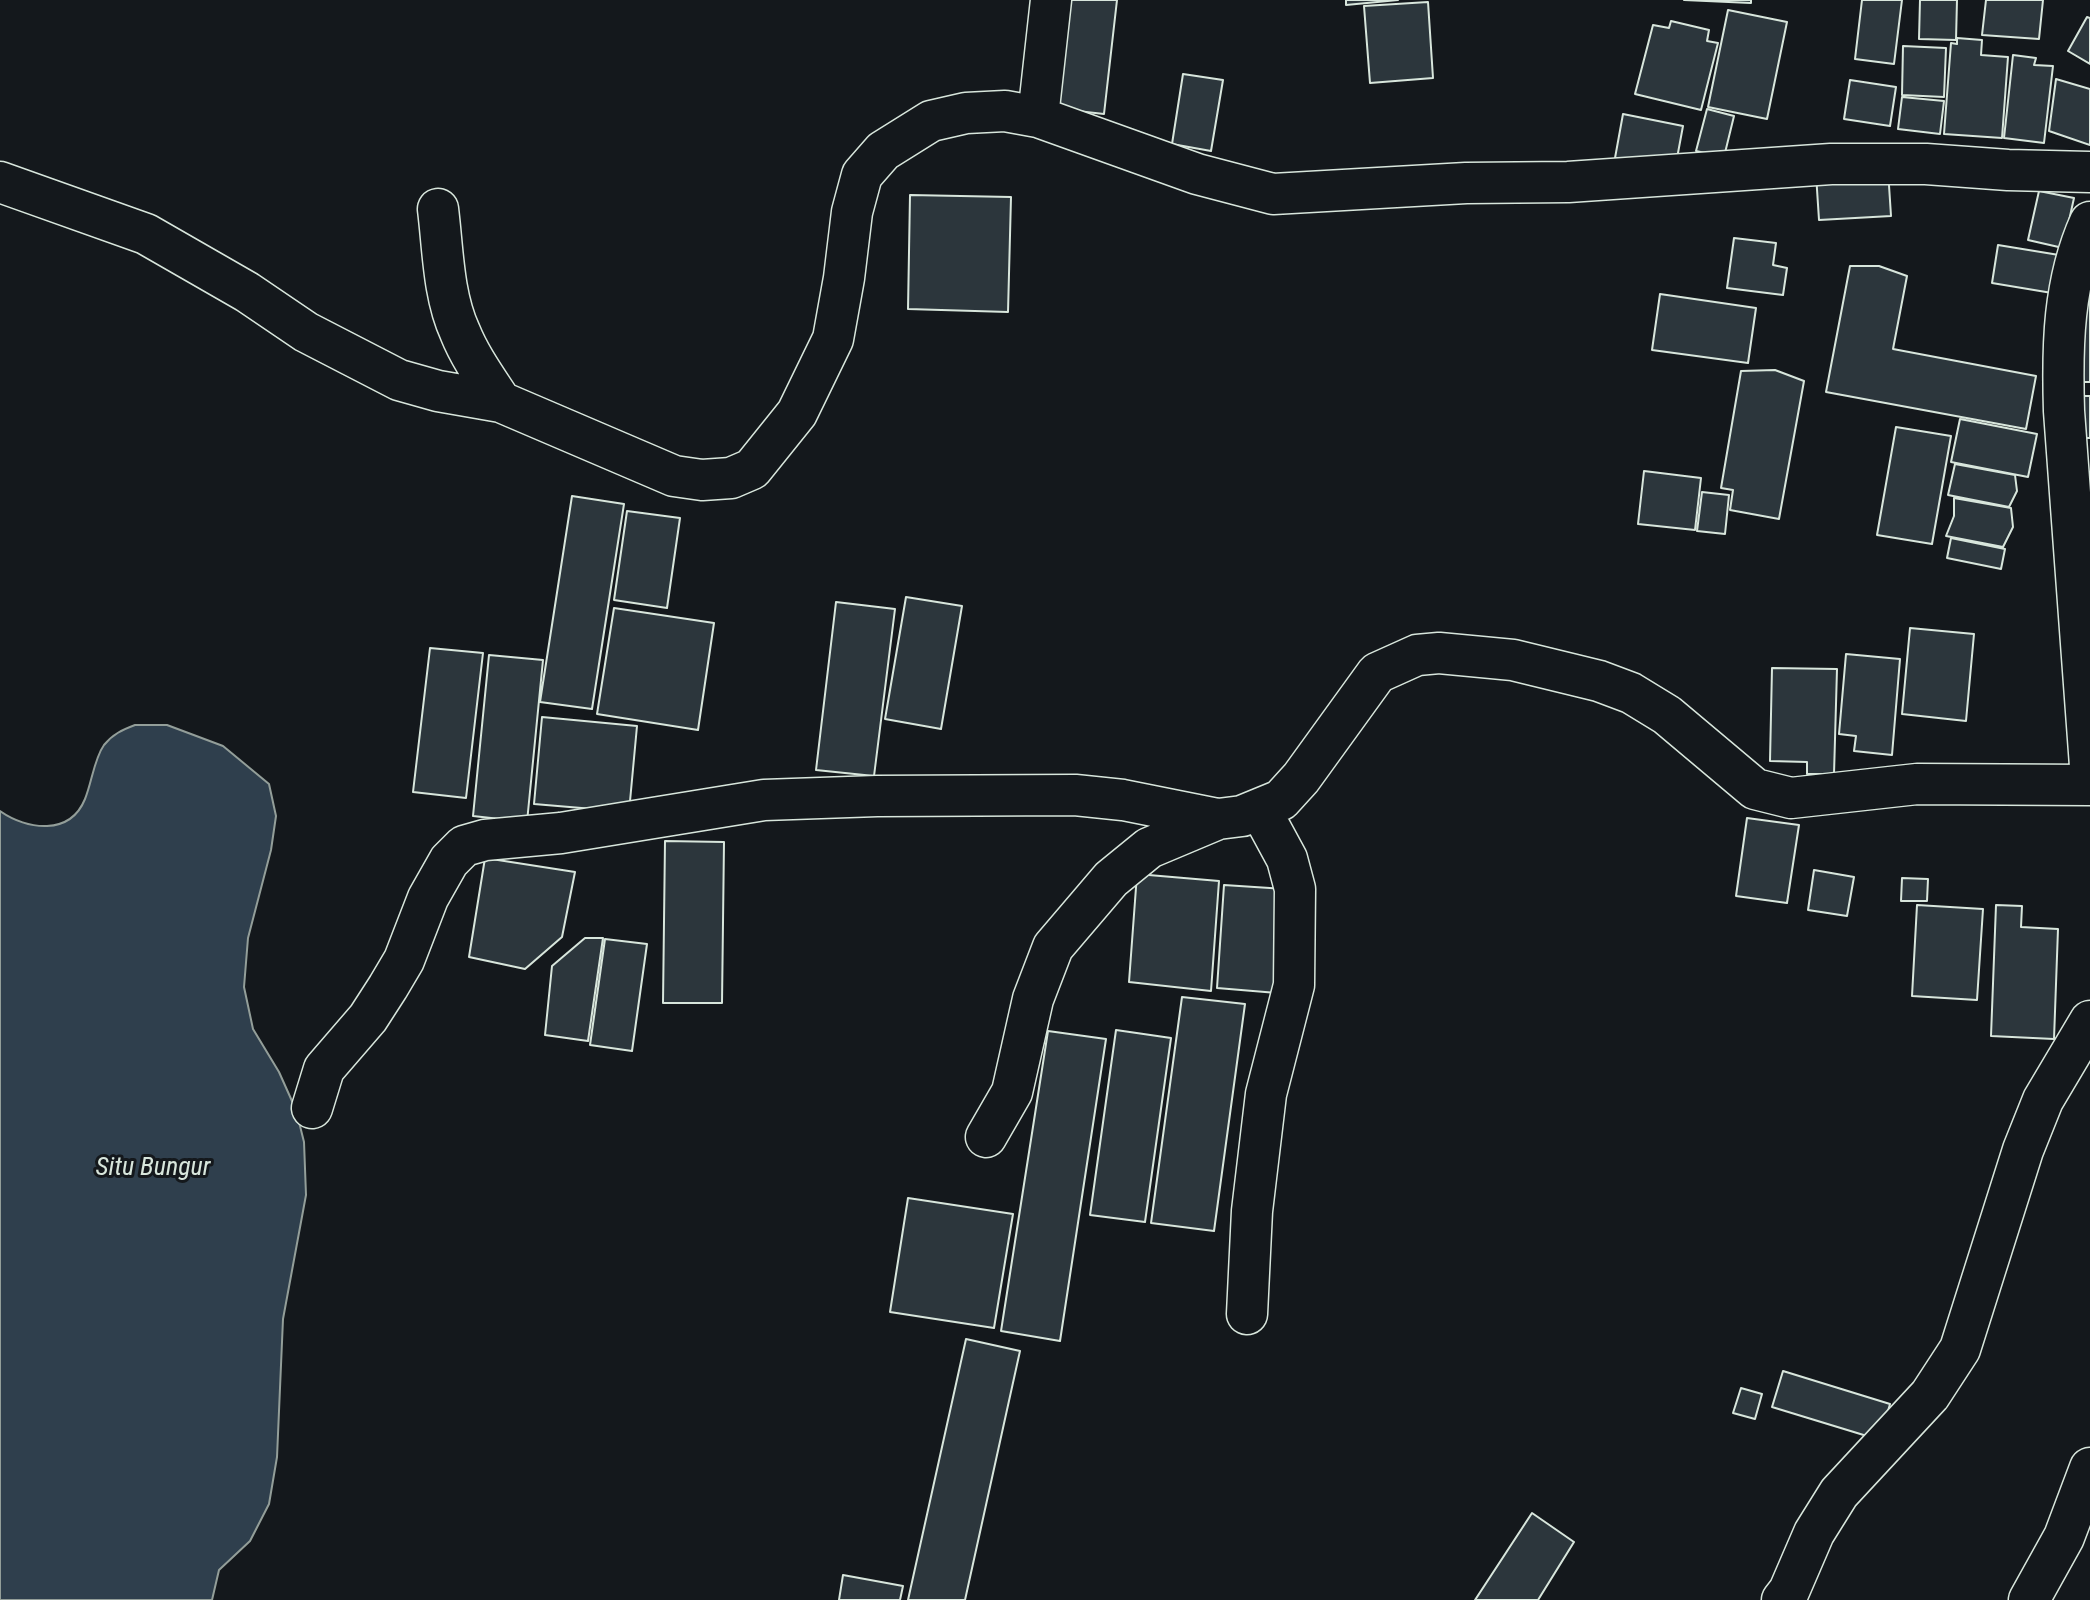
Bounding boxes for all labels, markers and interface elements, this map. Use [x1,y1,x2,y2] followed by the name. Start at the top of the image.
[96,1152,210,1184] water label: Situ Bungur

